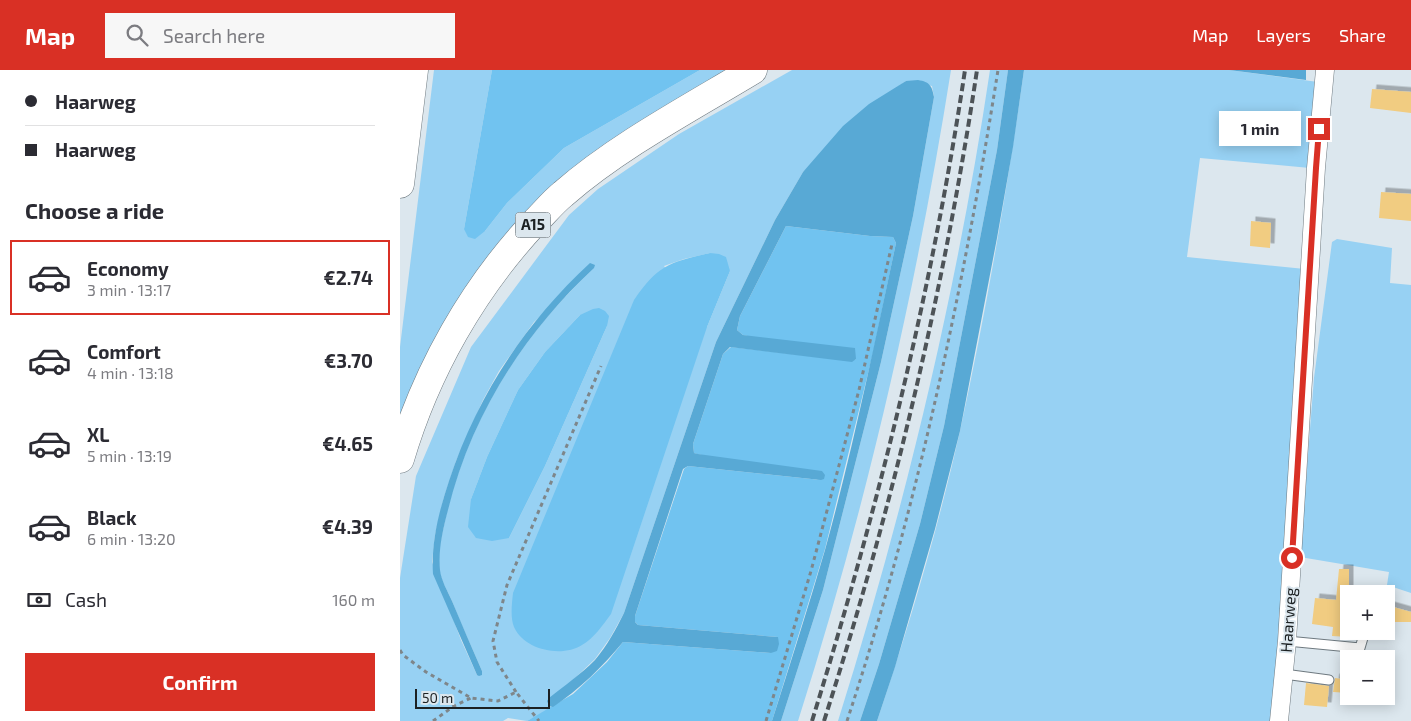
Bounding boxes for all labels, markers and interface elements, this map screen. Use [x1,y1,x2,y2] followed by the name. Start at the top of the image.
[105,13,455,58] search box
[25,21,75,50] text: Map
[123,21,151,49] icon: search
[163,24,265,47] text: Search here
[1192,24,1228,46] text: Map
[1256,24,1311,46] text: Layers
[1339,24,1386,46] text: Share
[55,90,136,113] text: Haarweg
[1219,112,1302,146] callout: 1 min
[1308,118,1330,140] route end
[1241,119,1279,138] text: 1 min
[55,138,136,161] text: Haarweg
[25,197,164,223] text: Choose a ride
[516,212,550,238] road number: A15
[27,255,72,300] icon: car
[87,257,169,280] text: Economy
[324,266,373,289] text: €2.74
[87,280,171,299] text: 3 min · 13:17
[27,338,72,383] icon: car
[87,340,161,363] text: Comfort
[324,349,373,372] text: €3.70
[87,363,174,382] text: 4 min · 13:18
[27,421,72,466] icon: car
[87,423,109,446] text: XL
[322,432,373,455] text: €4.65
[87,446,172,465] text: 5 min · 13:19
[27,504,72,549] icon: car
[87,506,137,529] text: Black
[322,515,373,538] text: €4.39
[87,529,176,548] text: 6 min · 13:20
[1281,547,1303,569] route start
[1340,585,1395,705] map controls
[1340,585,1395,640] button: +
[25,586,53,614] icon: cash
[1276,587,1299,653] street label: Haarweg
[65,588,107,611] text: Cash
[332,590,375,609] text: 160 m
[1340,650,1395,705] button: −
[25,653,375,711] button: Confirm
[415,686,550,709] scale bar
[422,689,453,706] text: 50 m

